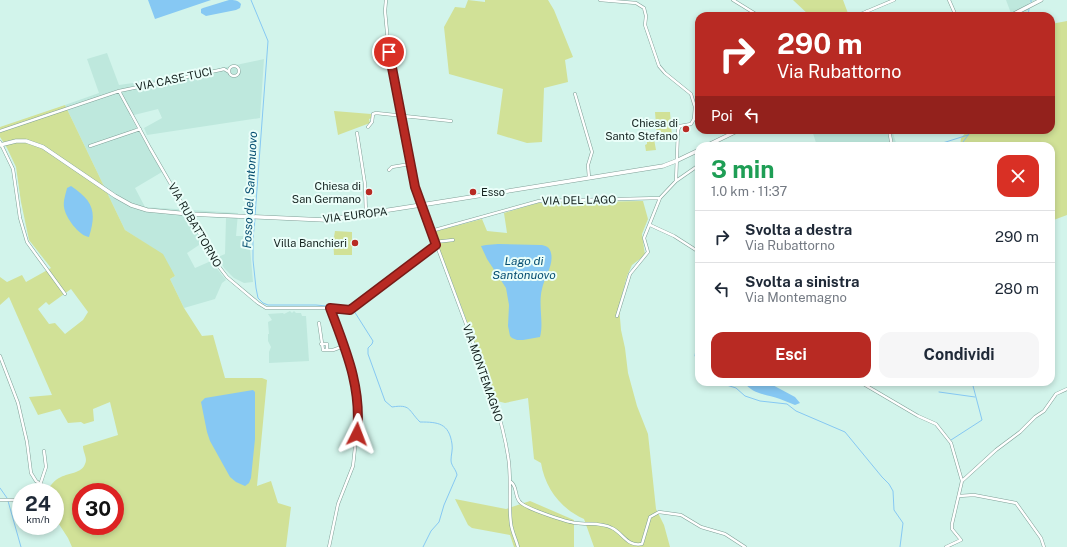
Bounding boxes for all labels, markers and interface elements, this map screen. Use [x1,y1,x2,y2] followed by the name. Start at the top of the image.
[777,27,863,60] text: 290 m
[711,28,763,80] icon: right
[372,35,406,69] pin
[378,41,400,63] icon: arrive
[777,61,901,82] text: Via Rubattorno
[135,65,213,93] street label: VIA CASE TUCI
[741,104,763,126] icon: left
[711,107,733,124] text: Poi
[605,117,678,142] place label: Chiesa di Santo Stefano
[681,124,691,134] marker: Chiesa di Santo Stefano
[240,131,260,249] water label: Fosso del Santonuovo
[711,155,775,183] text: 3 min
[997,155,1039,197] button: close
[292,180,361,205] place label: Chiesa di San Germano
[166,181,224,269] street label: VIA RUBATTORNO
[711,184,787,199] text: 1.0 km · 11:37
[481,186,505,198] place label: Esso
[364,187,374,197] marker: Chiesa di San Germano
[468,187,478,197] marker: Esso
[542,193,616,207] street label: VIA DEL LAGO
[322,205,388,225] street label: VIA EUROPA
[745,221,852,238] text: Svolta a destra
[711,226,733,248] icon: right
[995,228,1039,245] text: 290 m
[274,237,347,249] place label: Villa Banchieri
[350,238,360,248] marker: Villa Banchieri
[745,238,835,253] text: Via Rubattorno
[492,254,556,282] water label: Lago di Santonuovo
[745,273,859,290] text: Svolta a sinistra
[711,278,733,300] icon: left
[995,280,1039,297] text: 280 m
[745,290,847,305] text: Via Montemagno
[461,323,505,423] street label: VIA MONTEMAGNO
[711,332,871,378] button: Esci
[879,332,1039,378] button: Condividi
[336,413,378,455] position arrow
[72,483,124,535] speed limit sign: 30
[25,492,51,516] text: 24
[26,513,50,525] text: km/h

